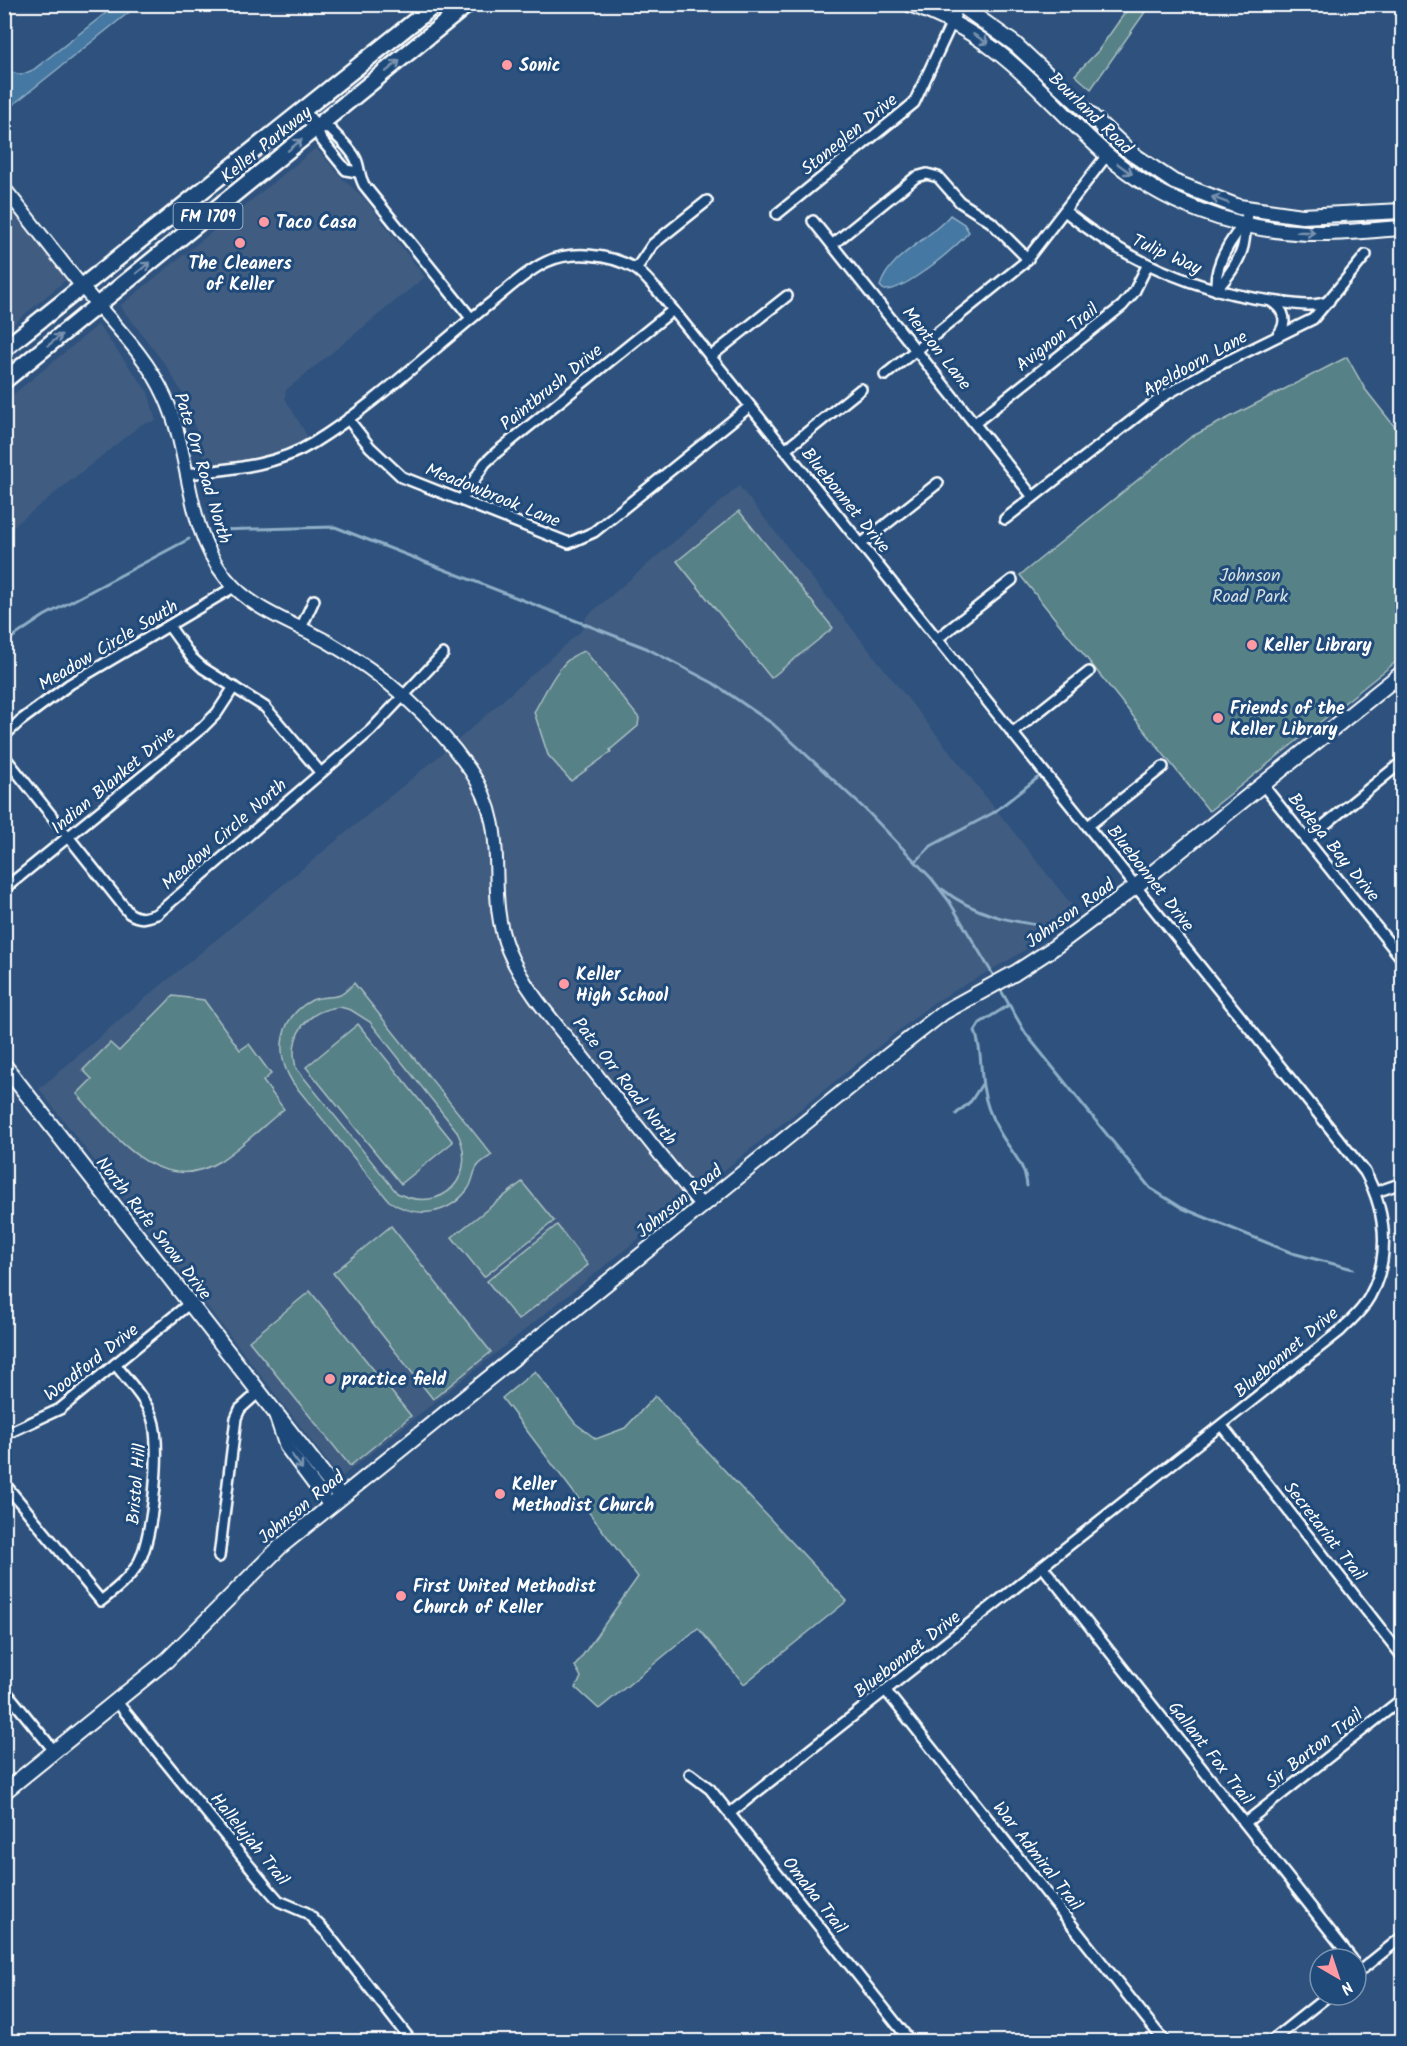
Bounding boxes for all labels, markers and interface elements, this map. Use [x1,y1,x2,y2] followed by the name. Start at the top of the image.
[972,33,989,45] one-way arrow
[519,52,561,81] place label: Sonic
[500,58,514,72] marker: Sonic
[385,59,401,72] one-way arrow
[1041,66,1140,163] street label: Bourland Road
[795,87,905,184] street label: Stoneglen Drive
[215,99,319,191] street label: Keller Parkway
[287,139,303,152] one-way arrow
[1117,163,1133,175] one-way arrow
[1211,194,1230,205] one-way arrow
[174,203,242,229] road number: FM 1709
[276,209,357,238] place label: Taco Casa
[257,215,271,229] marker: Taco Casa
[1296,226,1316,238] one-way arrow
[1127,227,1206,284] street label: Tulip Way
[233,236,247,250] marker: The Cleaners of Keller
[188,250,292,300] place label: The Cleaners of Keller
[135,262,151,275] one-way arrow
[1010,296,1106,380] street label: Avignon Trail
[894,301,978,397] street label: Menton Lane
[1138,323,1254,405] street label: Apeldoorn Lane
[47,333,63,346] one-way arrow
[494,337,610,439] street label: Paintbrush Drive
[165,389,238,548] street label: Pate Orr Road North
[793,442,897,560] street label: Bluebonnet Drive
[421,456,564,537] street label: Meadowbrook Lane
[1212,562,1289,612] park label: Johnson Road Park
[33,593,184,700] street label: Meadow Circle South
[1264,632,1372,661] place label: Keller Library
[1245,638,1259,652] marker: Keller Library
[1230,695,1345,745] place label: Friends of the Keller Library
[1211,711,1225,725] marker: Friends of the Keller Library
[45,720,183,842] street label: Indian Blanket Drive
[156,772,294,898] street label: Meadow Circle North
[1279,787,1386,909] street label: Bodega Bay Drive
[1099,819,1201,939] street label: Bluebonnet Drive
[1020,871,1123,957] street label: Johnson Road
[576,961,668,1011] place label: Keller High School
[557,977,571,991] marker: Keller High School
[564,1011,684,1153] street label: Pate Orr Road North
[87,1151,218,1307] street label: North Rufe Snow Drive
[630,1157,730,1246] street label: Johnson Road
[1228,1300,1346,1406] street label: Bluebonnet Drive
[38,1317,146,1410] street label: Woodford Drive
[341,1366,446,1395] place label: practice field
[323,1372,337,1386] marker: practice field
[120,1442,156,1526] street label: Bristol Hill
[291,1454,303,1470] one-way arrow
[252,1463,352,1552] street label: Johnson Road
[512,1471,654,1521] place label: Keller Methodist Church
[1275,1475,1373,1589] street label: Secretariat Trail
[493,1487,507,1501] marker: Keller Methodist Church
[413,1573,597,1623] place label: First United Methodist Church of Keller
[394,1589,408,1603] marker: First United Methodist Church of Keller
[848,1604,968,1706] street label: Bluebonnet Drive
[1160,1695,1260,1813] street label: Gallant Fox Trail
[1260,1701,1371,1797] street label: Sir Barton Trail
[202,1787,296,1893] street label: Hallelujah Trail
[984,1796,1090,1919] street label: War Admiral Trail
[774,1851,854,1941] street label: Omaha Trail
[1308,1947,1368,2007] north arrow
[1335,1975,1358,2000] text: N

